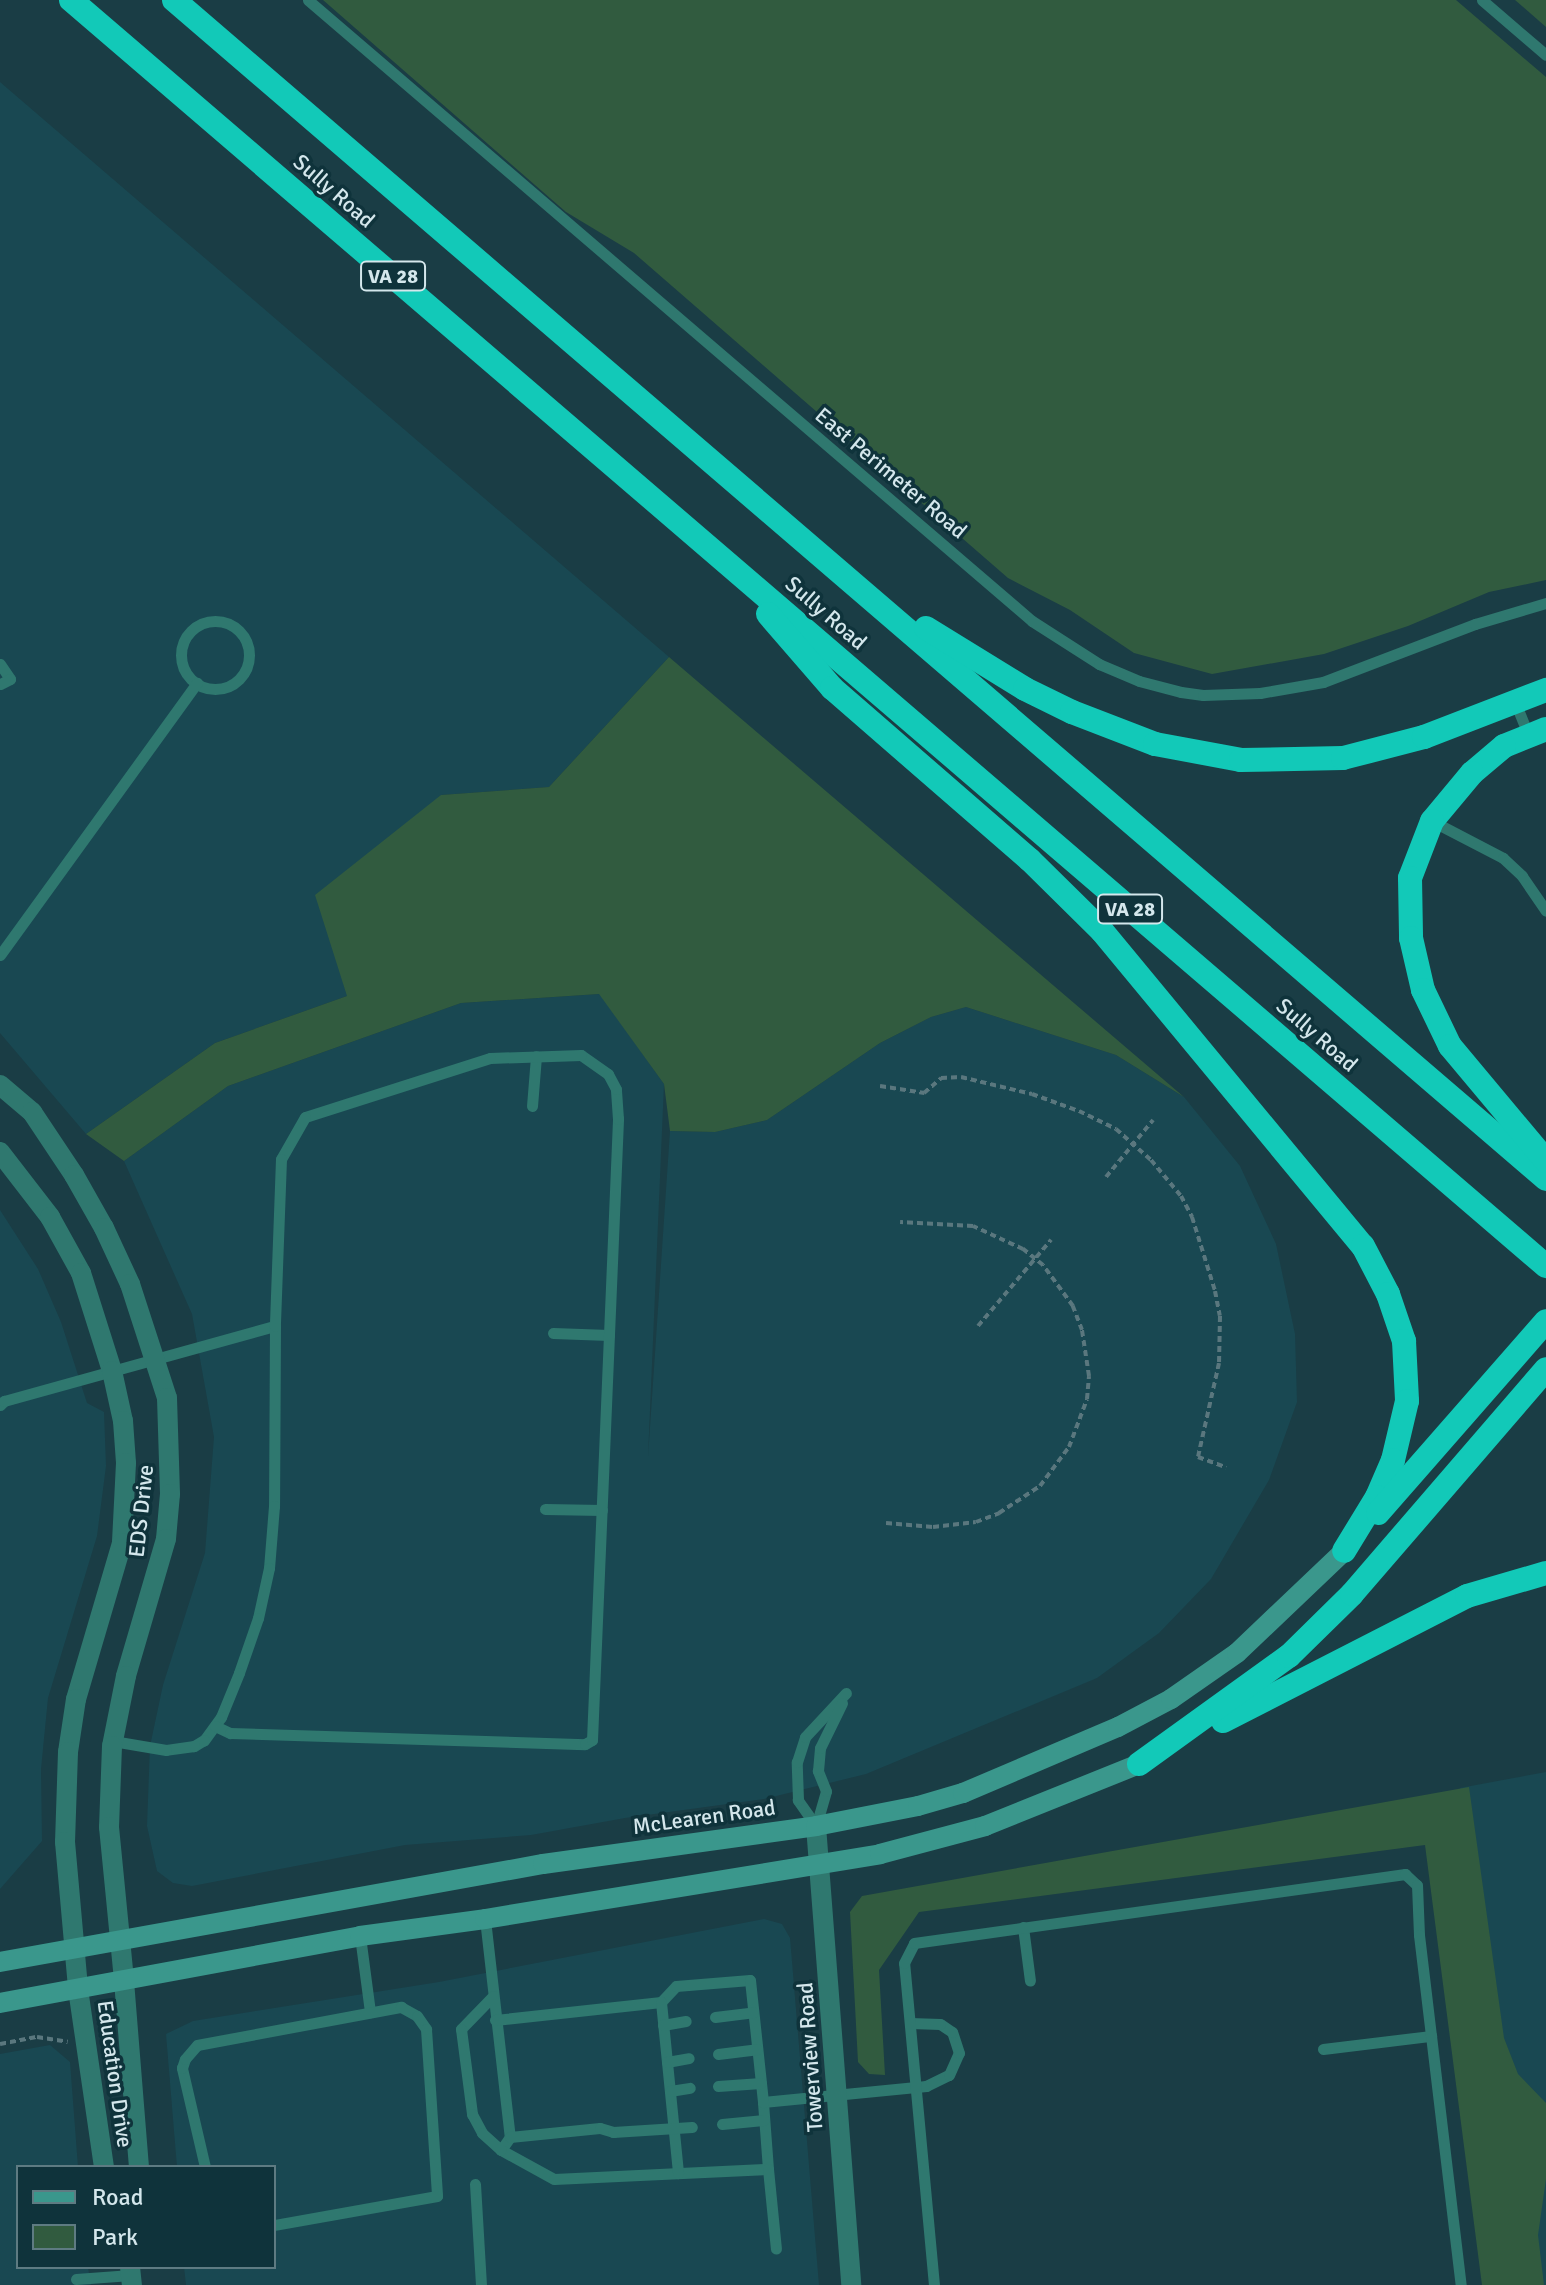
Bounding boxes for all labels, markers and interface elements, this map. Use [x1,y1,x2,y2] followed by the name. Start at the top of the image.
[288,149,380,233] street label: Sully Road
[359,260,427,292] road number: VA 28
[810,402,972,544] street label: East Perimeter Road
[780,571,872,655] street label: Sully Road
[1096,893,1164,925] road number: VA 28
[1271,993,1363,1077] street label: Sully Road
[123,1463,159,1559] street label: EDS Drive
[631,1794,777,1840] street label: McLearen Road
[792,1981,828,2133] street label: Towerview Road
[92,1999,138,2149] street label: Education Drive
[16,2165,276,2269] legend
[92,2182,143,2212] text: Road
[92,2222,138,2252] text: Park

